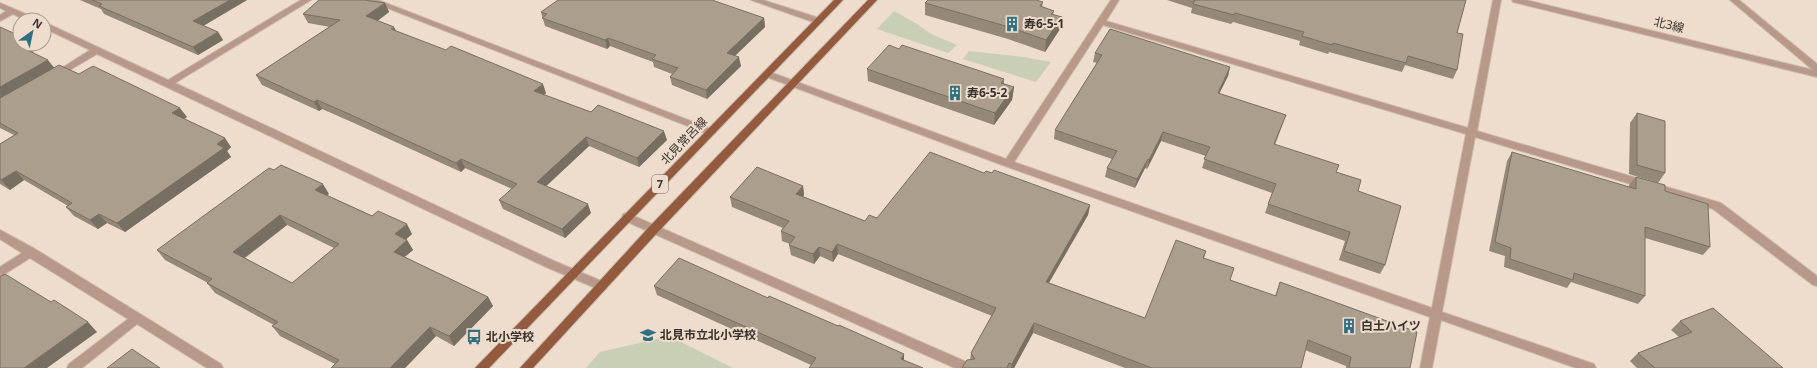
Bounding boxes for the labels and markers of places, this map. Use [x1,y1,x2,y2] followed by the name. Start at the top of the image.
[1003,15,1021,33] building icon: 寿6-5-1
[1024,15,1064,32] place label: 寿6-5-1
[946,84,964,102] building icon: 寿6-5-2
[967,84,1007,101] place label: 寿6-5-2
[1340,317,1358,335] building icon: 白土ハイツ
[1361,317,1421,334] place label: 白土ハイツ
[639,326,657,344] school or university icon: 北見市立北小学校
[660,326,756,343] place label: 北見市立北小学校
[465,328,483,346] bus stop icon: 北小学校
[486,328,534,345] place label: 北小学校

